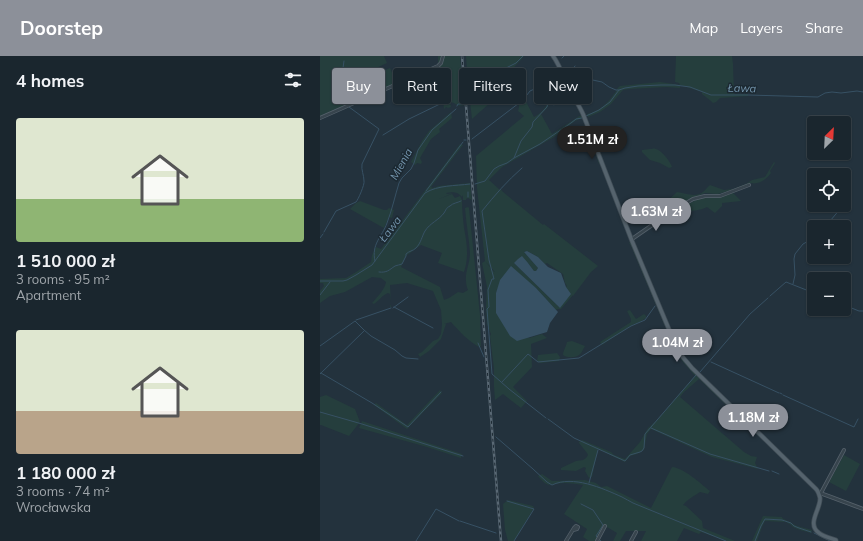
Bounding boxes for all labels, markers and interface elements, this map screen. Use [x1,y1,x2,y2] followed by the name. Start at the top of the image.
[20,16,103,40] text: Doorstep
[689,19,718,37] text: Map
[740,19,783,37] text: Layers
[805,19,843,37] text: Share
[332,68,385,104] chip: Buy
[393,68,451,104] chip: Rent
[459,68,526,104] chip: Filters
[534,68,592,104] chip: New
[282,69,304,91] icon: filters
[16,70,84,91] text: 4 homes
[727,81,757,95] water label: Ława
[807,116,851,160] north arrow
[807,116,851,316] map controls
[551,126,633,160] pin: 1.51M zł
[566,131,618,147] text: 1.51M zł
[124,144,196,216] icon: home
[387,146,415,182] water label: Mienia
[807,168,851,212] button: locate
[615,198,697,232] pin: 1.63M zł
[630,203,682,219] text: 1.63M zł
[375,213,404,245] water label: Ława
[807,220,851,264] button: +
[16,250,115,271] text: 1 510 000 zł
[16,271,110,287] text: 3 rooms · 95 m²
[807,272,851,316] button: −
[16,287,81,303] text: Apartment
[636,329,718,363] pin: 1.04M zł
[651,334,703,350] text: 1.04M zł
[124,356,196,428] icon: home
[712,404,794,438] pin: 1.18M zł
[727,409,779,425] text: 1.18M zł
[16,462,115,483] text: 1 180 000 zł
[16,483,110,499] text: 3 rooms · 74 m²
[16,499,91,515] text: Wrocławska

